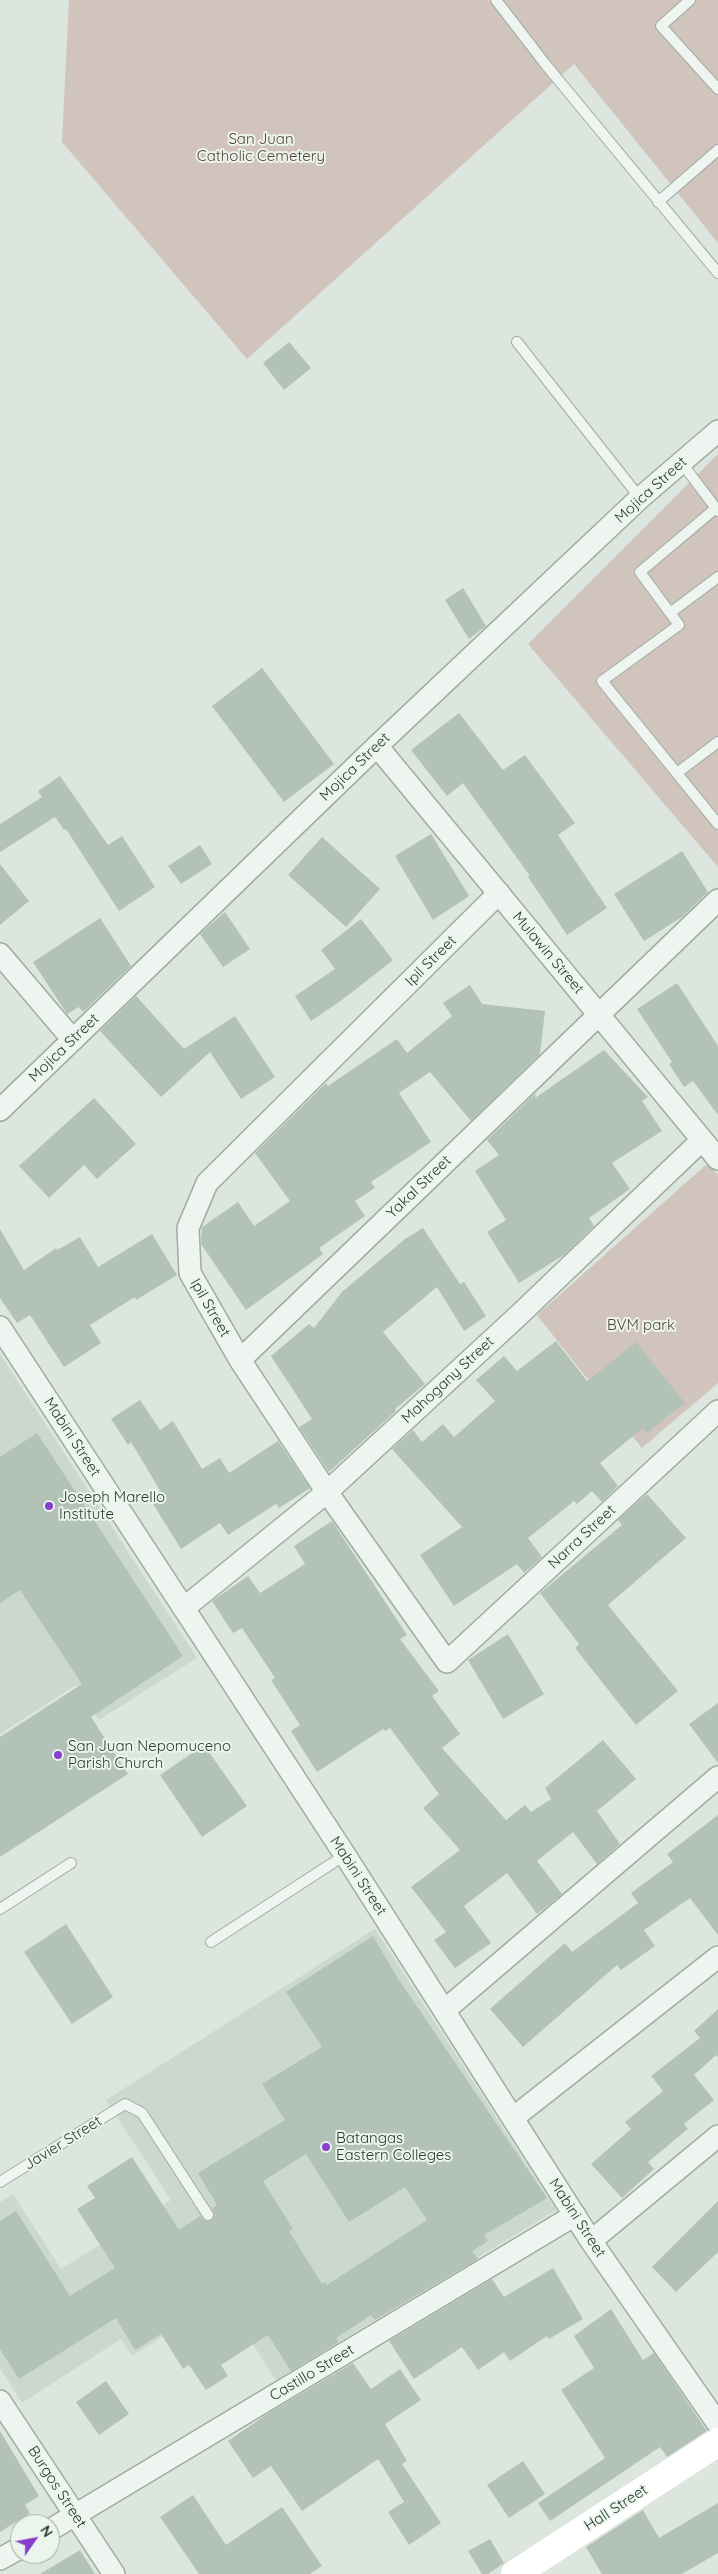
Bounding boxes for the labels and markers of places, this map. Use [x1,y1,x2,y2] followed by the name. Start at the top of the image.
[59,1488,165,1523] place label: Joseph Marello Institute
[43,1500,55,1512] marker: Joseph Marello Institute
[68,1737,231,1772] place label: San Juan Nepomuceno Parish Church
[52,1749,64,1761] marker: San Juan Nepomuceno Parish Church
[336,2129,451,2164] place label: Batangas Eastern Colleges
[320,2141,332,2153] marker: Batangas Eastern Colleges

